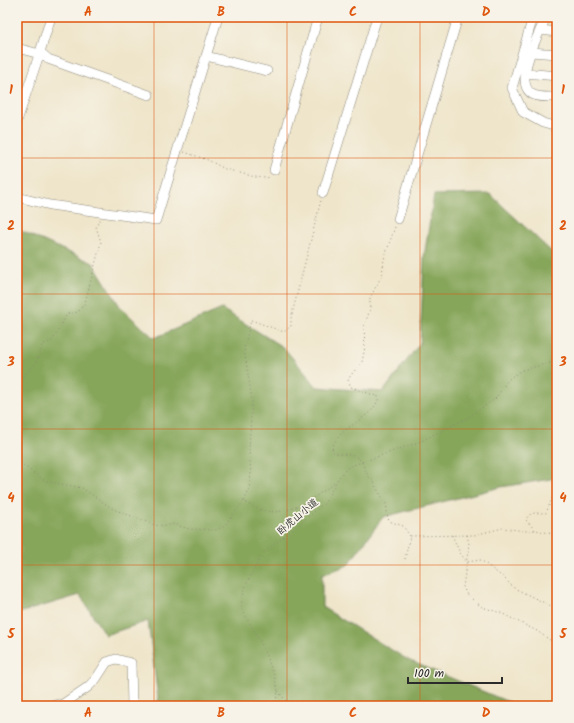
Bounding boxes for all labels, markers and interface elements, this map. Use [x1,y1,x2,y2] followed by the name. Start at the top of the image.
[84,2,92,23] text: A
[217,2,225,23] text: B
[349,2,357,23] text: C
[482,2,491,23] text: D
[9,80,13,101] text: 1
[561,80,565,101] text: 1
[7,216,15,237] text: 2
[559,216,567,237] text: 2
[6,352,15,373] text: 3
[558,352,567,373] text: 3
[7,488,15,509] text: 4
[559,488,567,509] text: 4
[273,495,322,539] street label: 卧虎山小道
[7,624,16,645] text: 5
[559,624,568,645] text: 5
[408,659,502,685] scale bar
[414,664,445,683] text: 100 m
[84,703,92,723] text: A
[217,703,225,723] text: B
[349,703,357,723] text: C
[482,703,491,723] text: D

